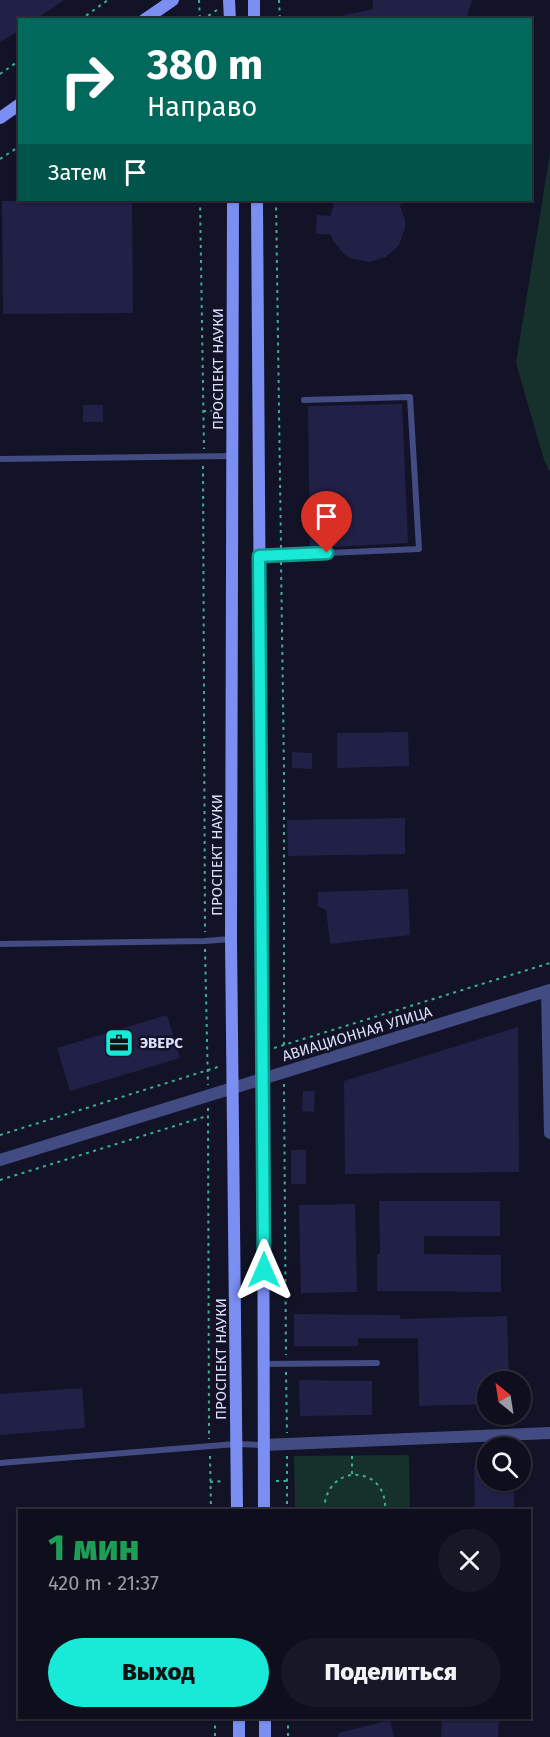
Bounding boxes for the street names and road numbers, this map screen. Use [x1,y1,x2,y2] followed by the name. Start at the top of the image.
[209,308,227,430] street label: ПРОСПЕКТ НАУКИ
[208,794,226,916] street label: ПРОСПЕКТ НАУКИ
[280,1003,434,1065] street label: АВИАЦИОННАЯ УЛИЦА
[212,1298,230,1420] street label: ПРОСПЕКТ НАУКИ

